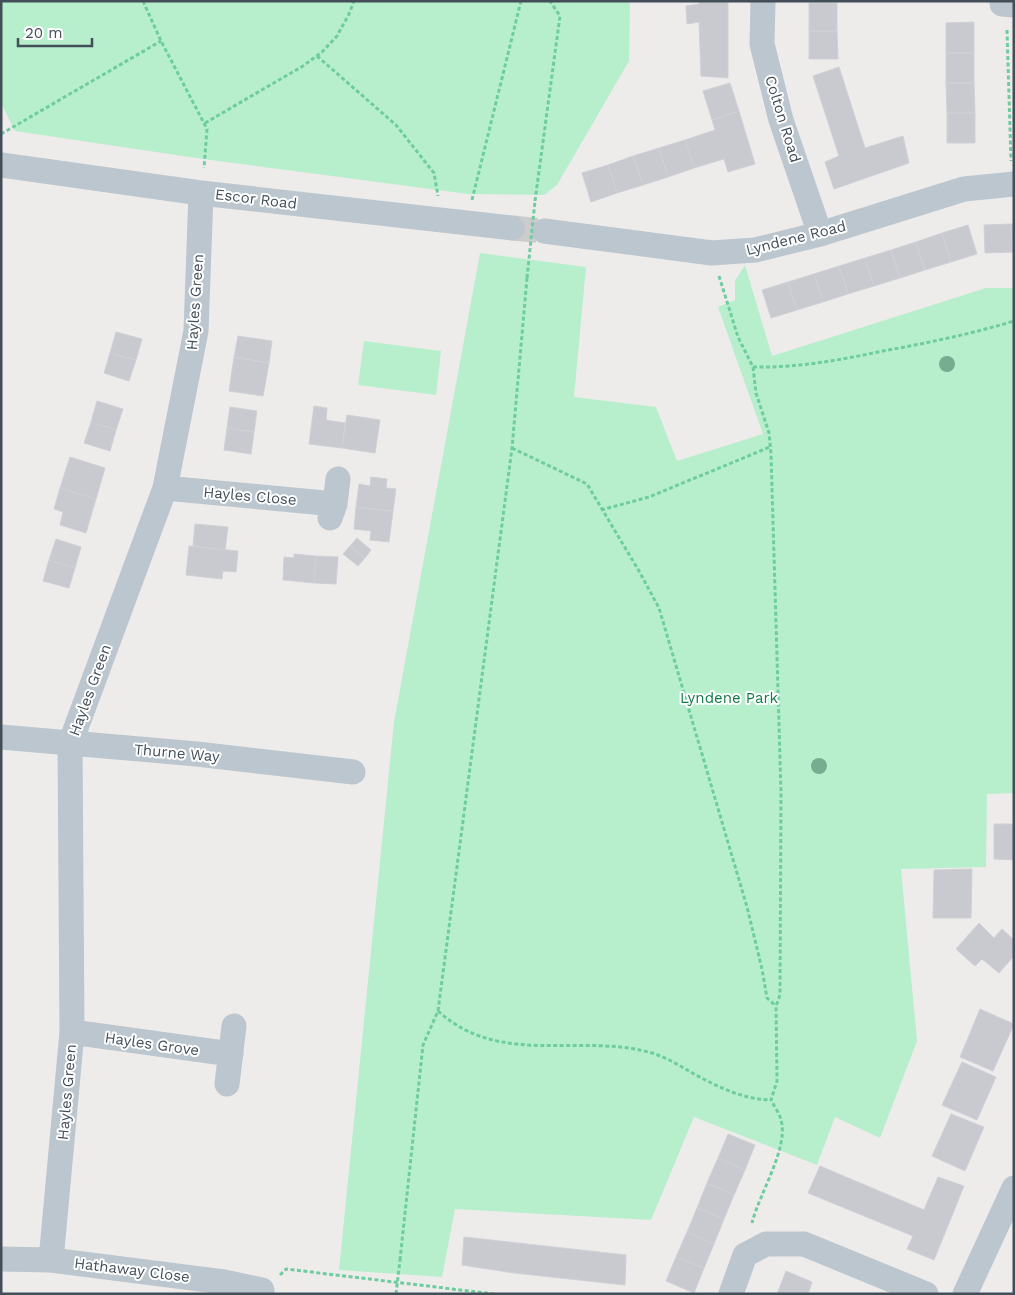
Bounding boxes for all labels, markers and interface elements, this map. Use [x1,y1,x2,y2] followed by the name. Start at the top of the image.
[18,15,91,47] scale bar
[25,24,63,42] text: 20 m
[761,73,805,165] street label: Colton Road
[214,185,298,213] street label: Escor Road
[744,217,848,259] street label: Lyndene Road
[183,253,207,351] street label: Hayles Green
[203,483,297,509] street label: Hayles Close
[65,642,115,738] street label: Hayles Green
[680,689,779,707] park label: Lyndene Park
[134,740,221,766] street label: Thurne Way
[104,1028,200,1060] street label: Hayles Grove
[54,1043,80,1141] street label: Hayles Green
[73,1254,191,1286] street label: Hathaway Close

